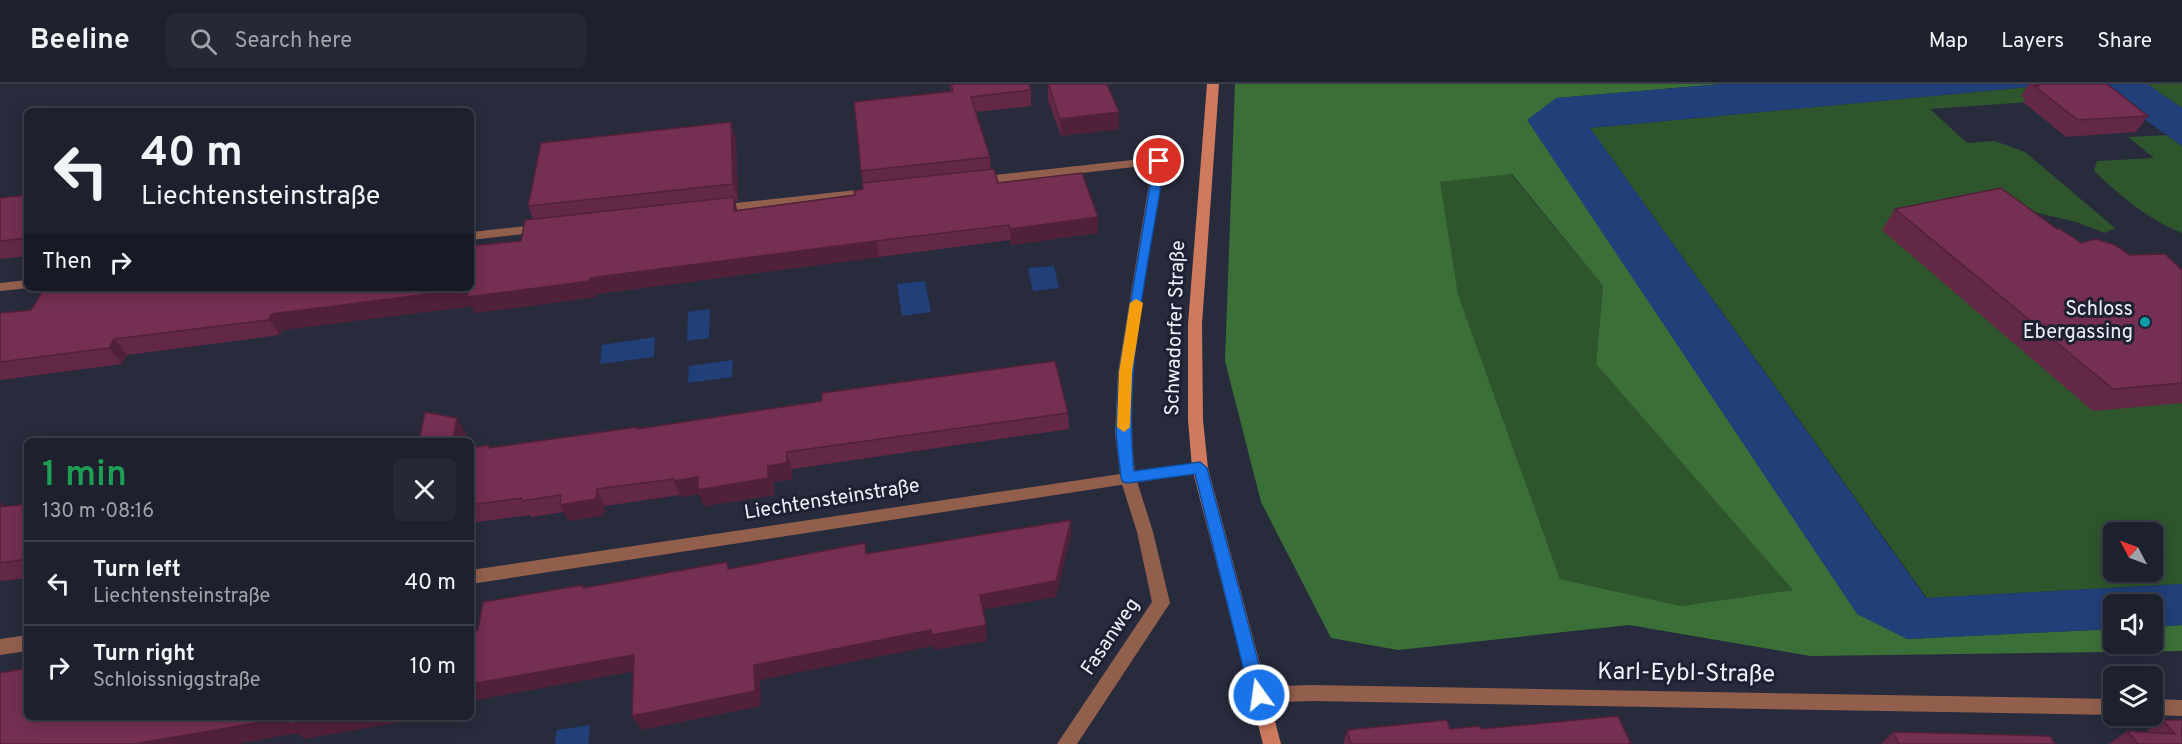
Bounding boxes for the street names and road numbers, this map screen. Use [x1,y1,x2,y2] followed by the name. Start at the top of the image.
[1160,240,1192,416] street label: Schwadorfer Straße
[742,473,922,527] street label: Liechtensteinstraße
[1076,593,1146,681] street label: Fasanweg
[1597,657,1775,691] street label: Karl-Eybl-Straße

